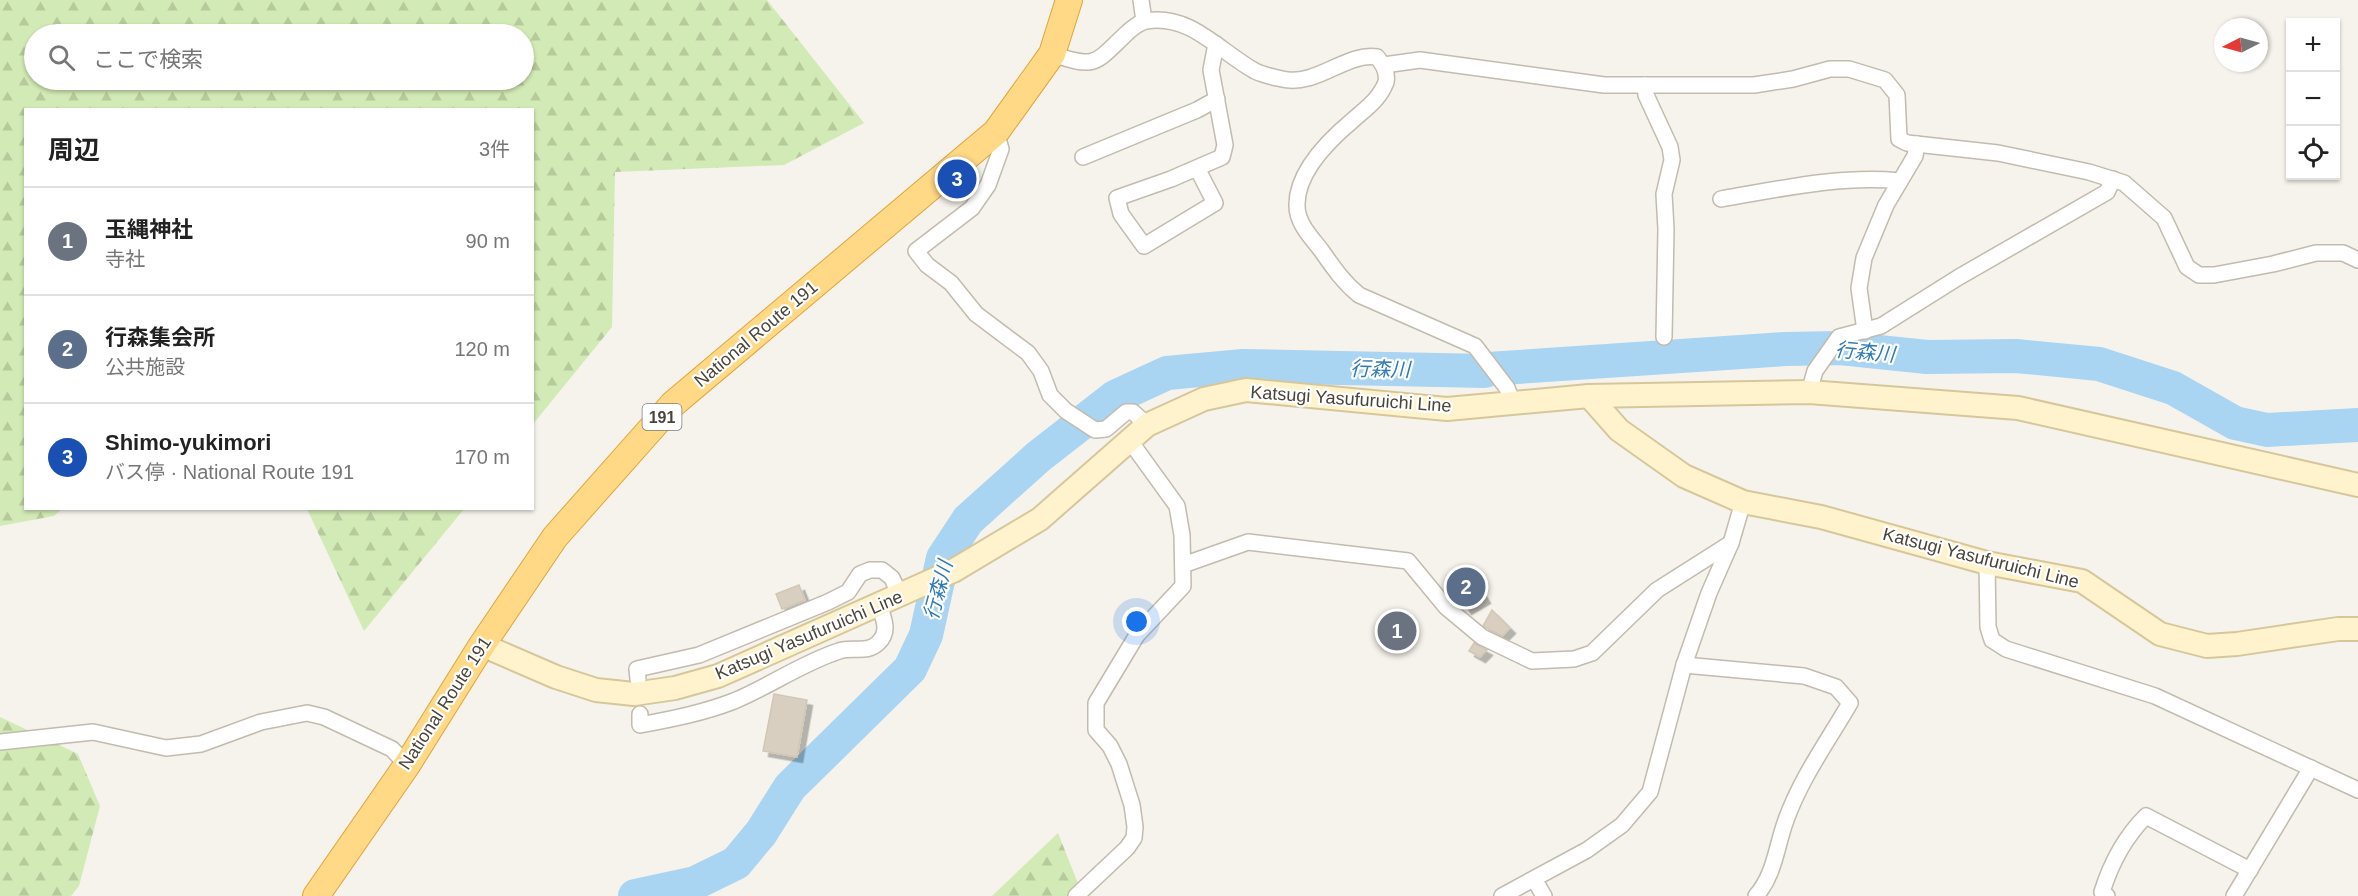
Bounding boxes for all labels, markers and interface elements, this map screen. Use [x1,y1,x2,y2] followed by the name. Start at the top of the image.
[2214,18,2268,72] north arrow
[2286,18,2340,180] map controls
[2286,18,2340,72] button: +
[24,24,534,90] search box
[45,41,78,74] icon: search
[93,47,203,72] text: ここで検索
[2286,72,2340,126] button: −
[2286,126,2340,180] button: locate
[48,135,100,165] text: 周辺
[479,138,510,160] text: 3件
[938,156,976,201] pin: 3
[105,217,193,242] text: 玉縄神社
[62,230,73,252] text: 1
[466,230,510,252] text: 90 m
[105,248,145,270] text: 寺社
[691,277,821,391] street label: National Route 191
[105,325,215,350] text: 行森集会所
[62,338,73,360] text: 2
[454,338,510,360] text: 120 m
[1834,338,1898,366] water label: 行森川
[105,356,185,378] text: 公共施設
[1350,357,1412,381] water label: 行森川
[1250,382,1452,416] street label: Katsugi Yasufuruichi Line
[642,404,682,430] road number: 191
[105,430,271,455] text: Shimo-yukimori
[62,446,73,468] text: 3
[454,446,510,468] text: 170 m
[105,461,354,483] text: バス停 · National Route 191
[1881,524,2081,592] street label: Katsugi Yasufuruichi Line
[920,556,957,622] water label: 行森川
[1446,564,1486,610] pin: 2
[712,586,906,684] street label: Katsugi Yasufuruichi Line
[1122,607,1151,636] your location
[1378,608,1416,654] pin: 1
[395,633,495,773] street label: National Route 191

